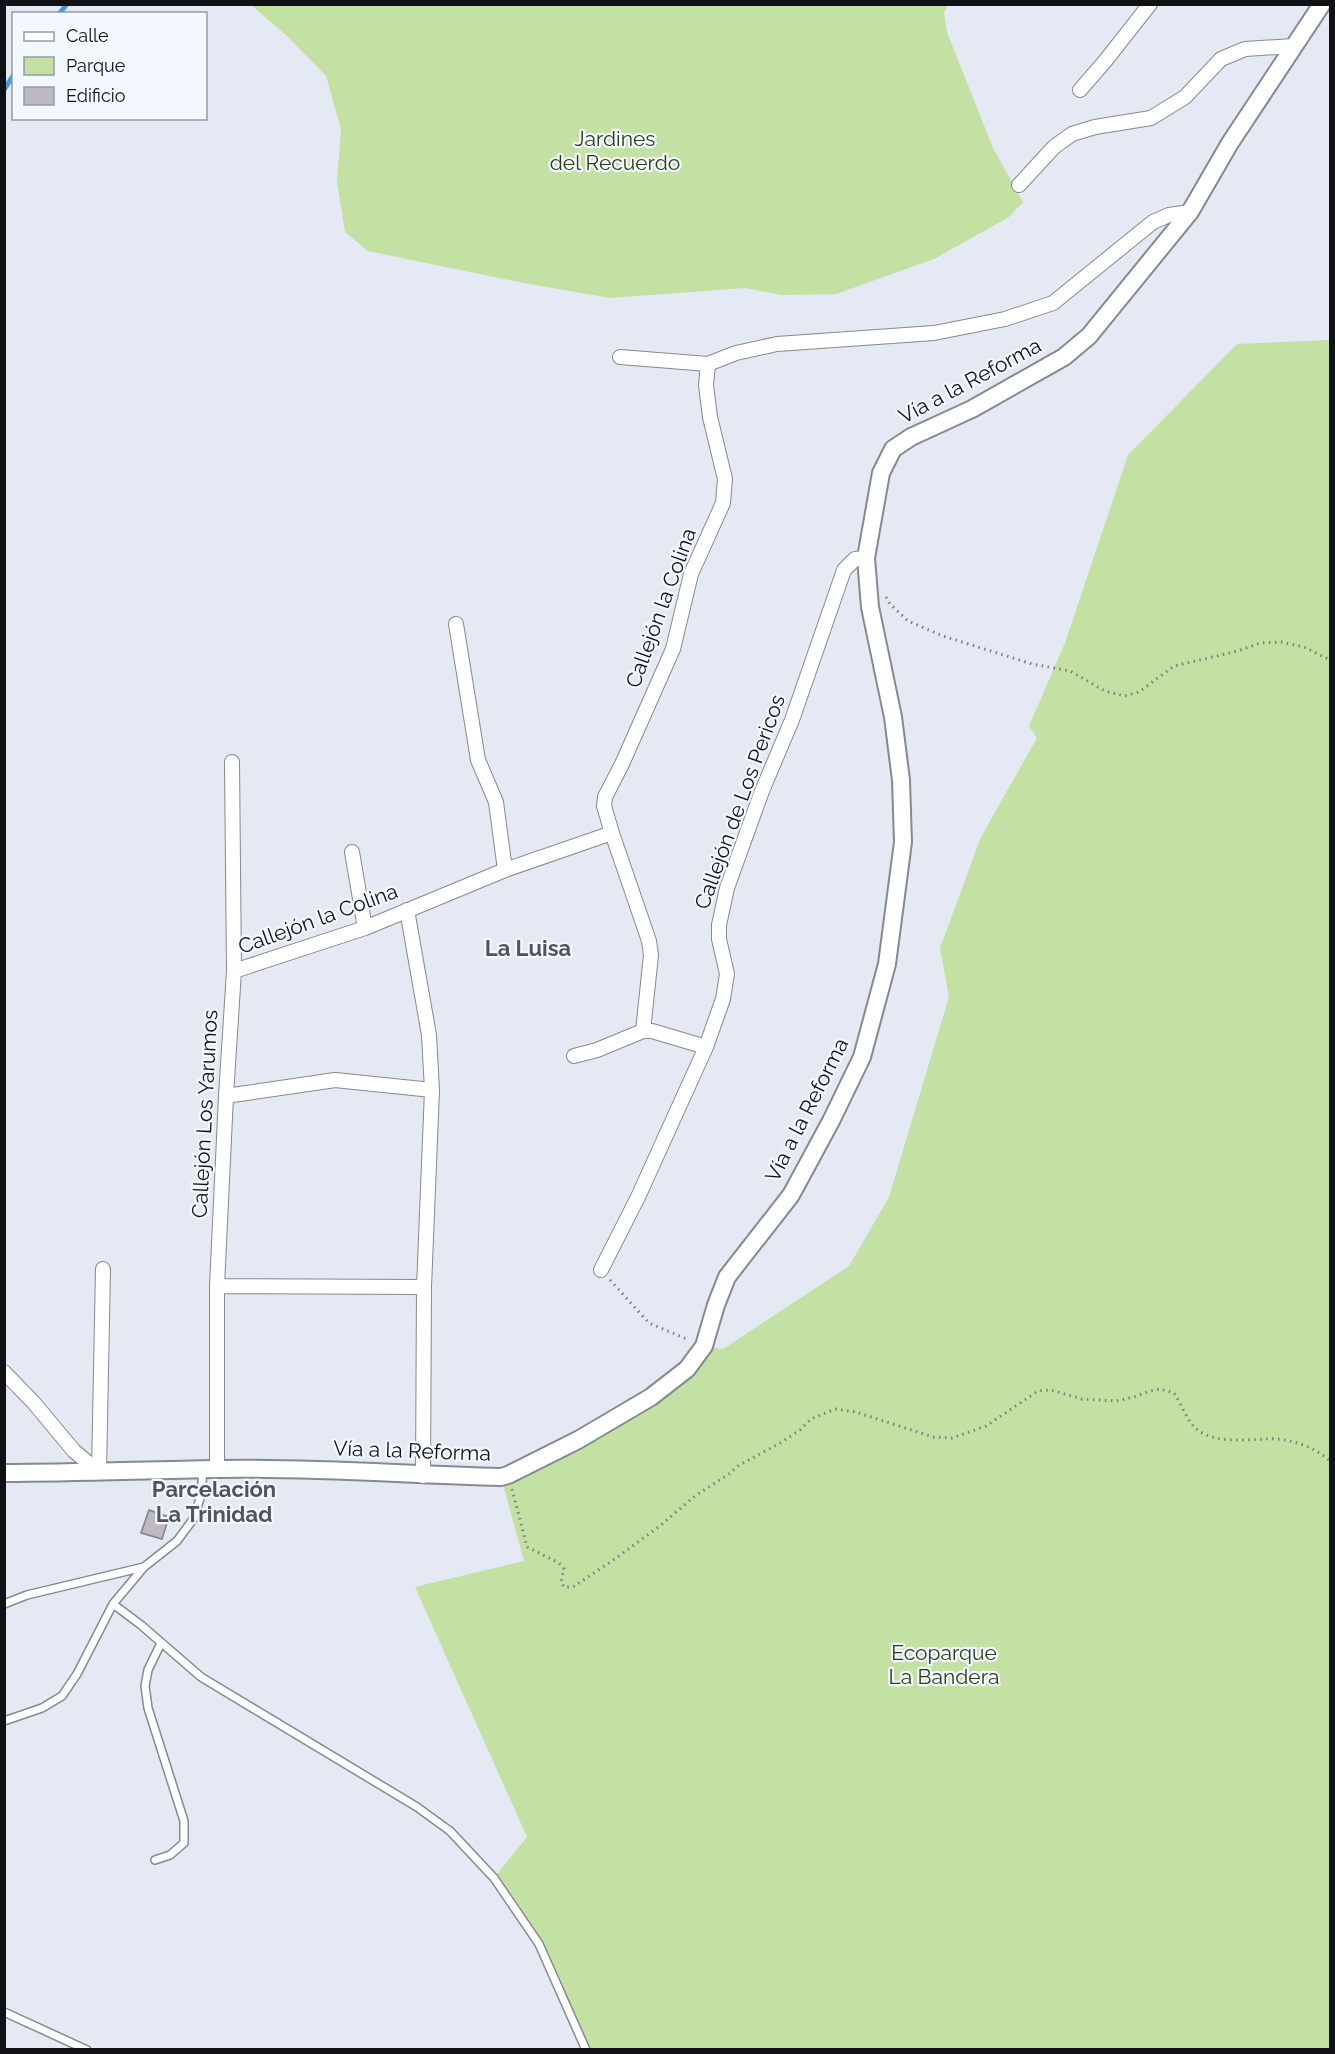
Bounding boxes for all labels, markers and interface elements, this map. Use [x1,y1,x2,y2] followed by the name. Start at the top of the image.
[12,12,207,120] legend
[66,25,109,46] text: Calle
[66,55,126,76] text: Parque
[66,85,126,106] text: Edificio
[550,126,680,175] park label: Jardines del Recuerdo
[894,332,1045,429] street label: Vía a la Reforma
[620,525,701,691] street label: Callejón la Colina
[689,691,790,912] street label: Callejón de Los Pericos
[235,878,401,959] street label: Callejón la Colina
[485,935,571,961] district label: La Luisa
[187,1009,222,1219] street label: Callejón Los Yarumos
[760,1034,853,1186] street label: Vía a la Reforma
[333,1435,491,1466] street label: Vía a la Reforma
[152,1476,276,1527] district label: Parcelación La Trinidad
[889,1640,999,1689] park label: Ecoparque La Bandera

